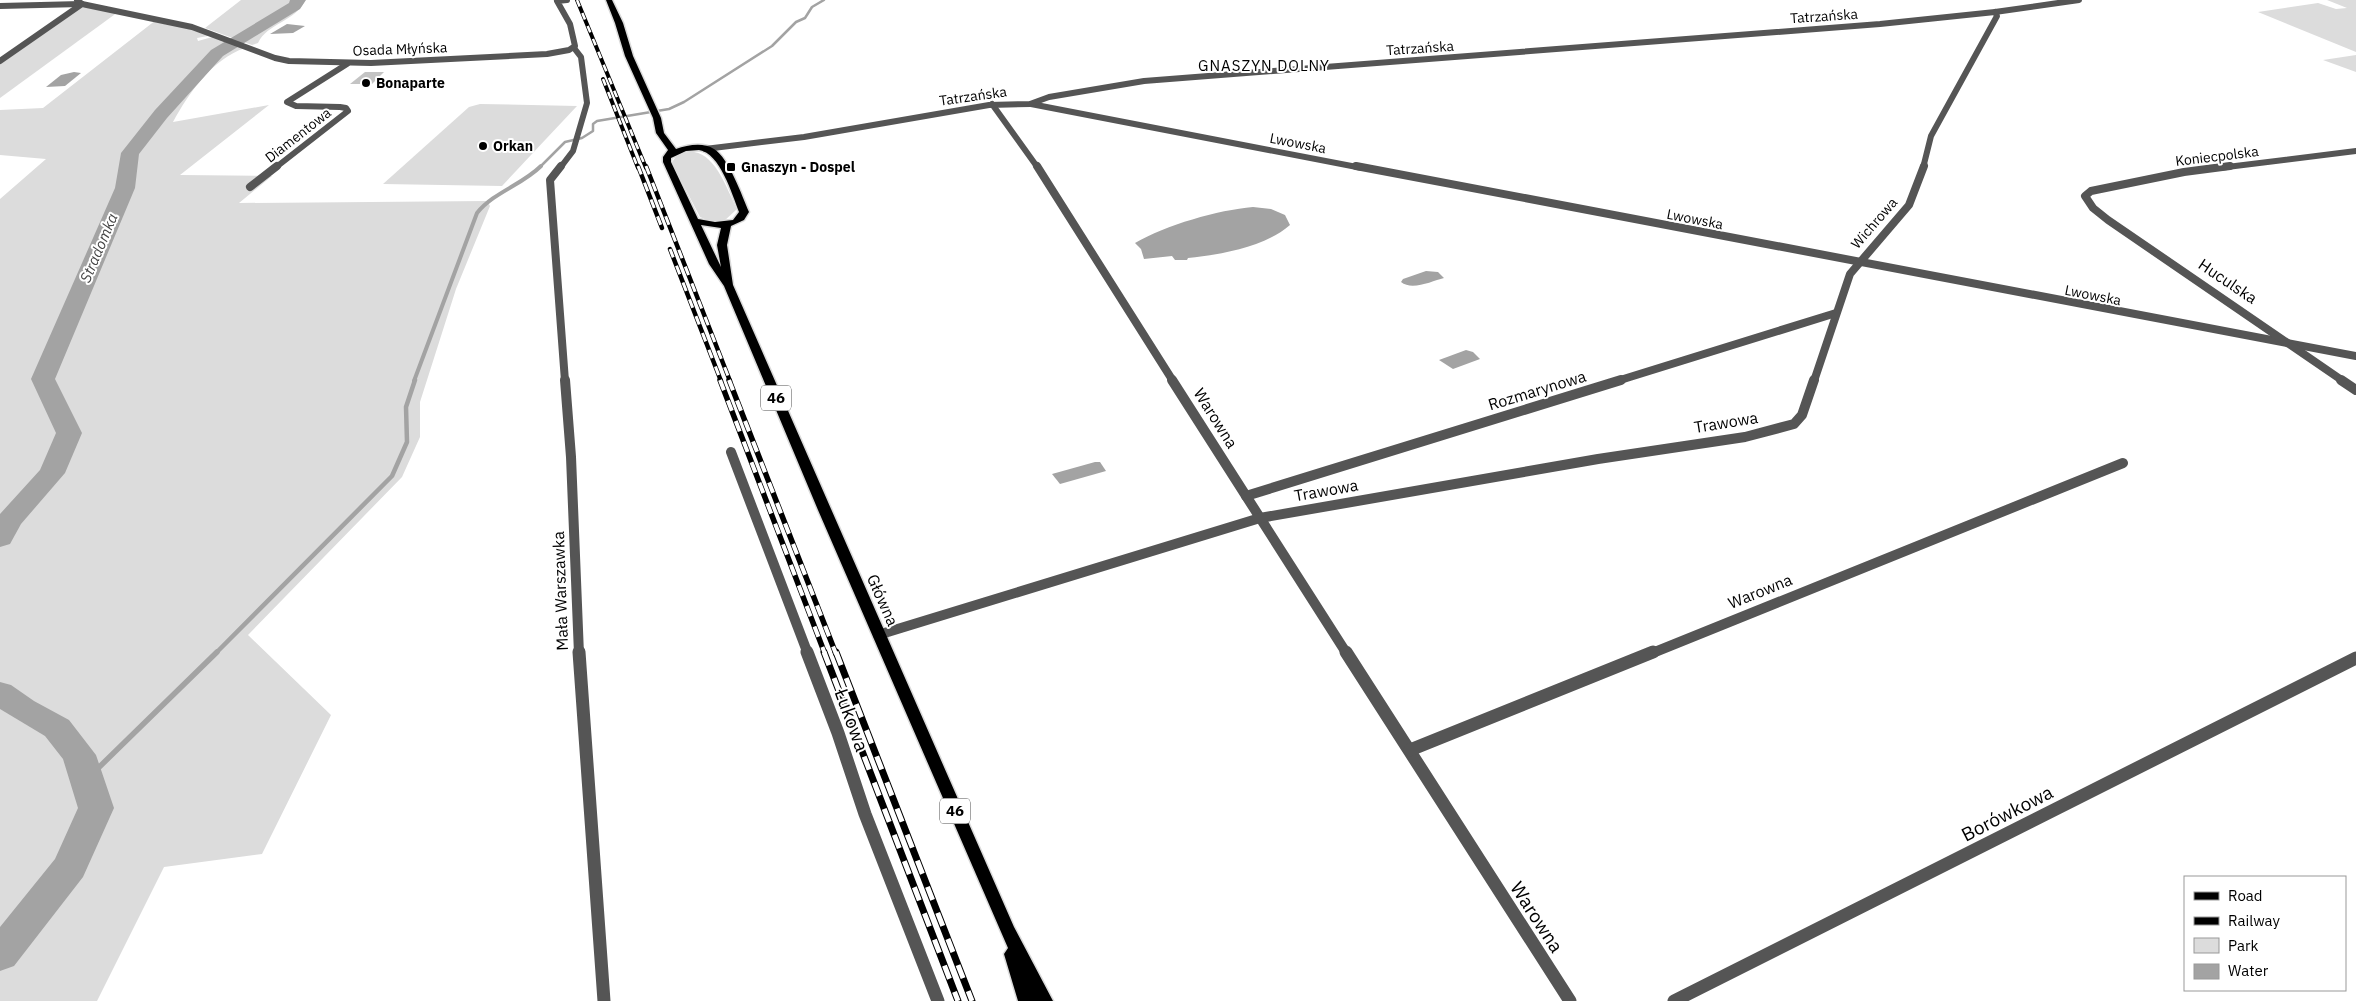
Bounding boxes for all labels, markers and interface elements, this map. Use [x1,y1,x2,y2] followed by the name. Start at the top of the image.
[1789,5,1859,27] street label: Tatrzańska
[1385,37,1455,59] street label: Tatrzańska
[352,38,448,60] street label: Osada Młyńska
[1198,56,1330,75] district label: GNASZYN DOLNY
[376,74,445,92] place label: Bonaparte
[360,77,372,89] marker: Bonaparte
[938,82,1008,110] street label: Tatrzańska
[261,103,335,166] street label: Diamentowa
[1268,129,1328,157] street label: Lwowska
[493,137,533,155] place label: Orkan
[477,140,489,152] marker: Orkan
[2174,142,2260,170] street label: Koniecpolska
[741,158,855,176] place label: Gnaszyn - Dospel
[725,161,737,173] marker: Gnaszyn - Dospel
[1847,193,1901,252] street label: Wichrowa
[1665,205,1725,233] street label: Lwowska
[75,210,122,285] water label: Stradomka
[2195,254,2262,308] street label: Huculska
[2063,281,2123,309] street label: Lwowska
[1486,365,1589,414] street label: Rozmarynowa
[1190,384,1243,452] street label: Warowna
[761,386,791,410] road number: 46
[1693,407,1760,437] street label: Trawowa
[1292,474,1360,505] street label: Trawowa
[548,530,572,651] street label: Mała Warszawka
[1725,569,1795,613] street label: Warowna
[863,571,903,629] street label: Główna
[829,684,874,755] street label: Łukowa
[1957,780,2057,846] street label: Borówkowa
[940,798,970,824] road number: 46
[2184,876,2346,991] legend
[1505,877,1569,957] street label: Warowna
[2228,886,2263,905] text: Road
[2228,911,2281,930] text: Railway
[2228,936,2258,955] text: Park
[2228,961,2269,980] text: Water

